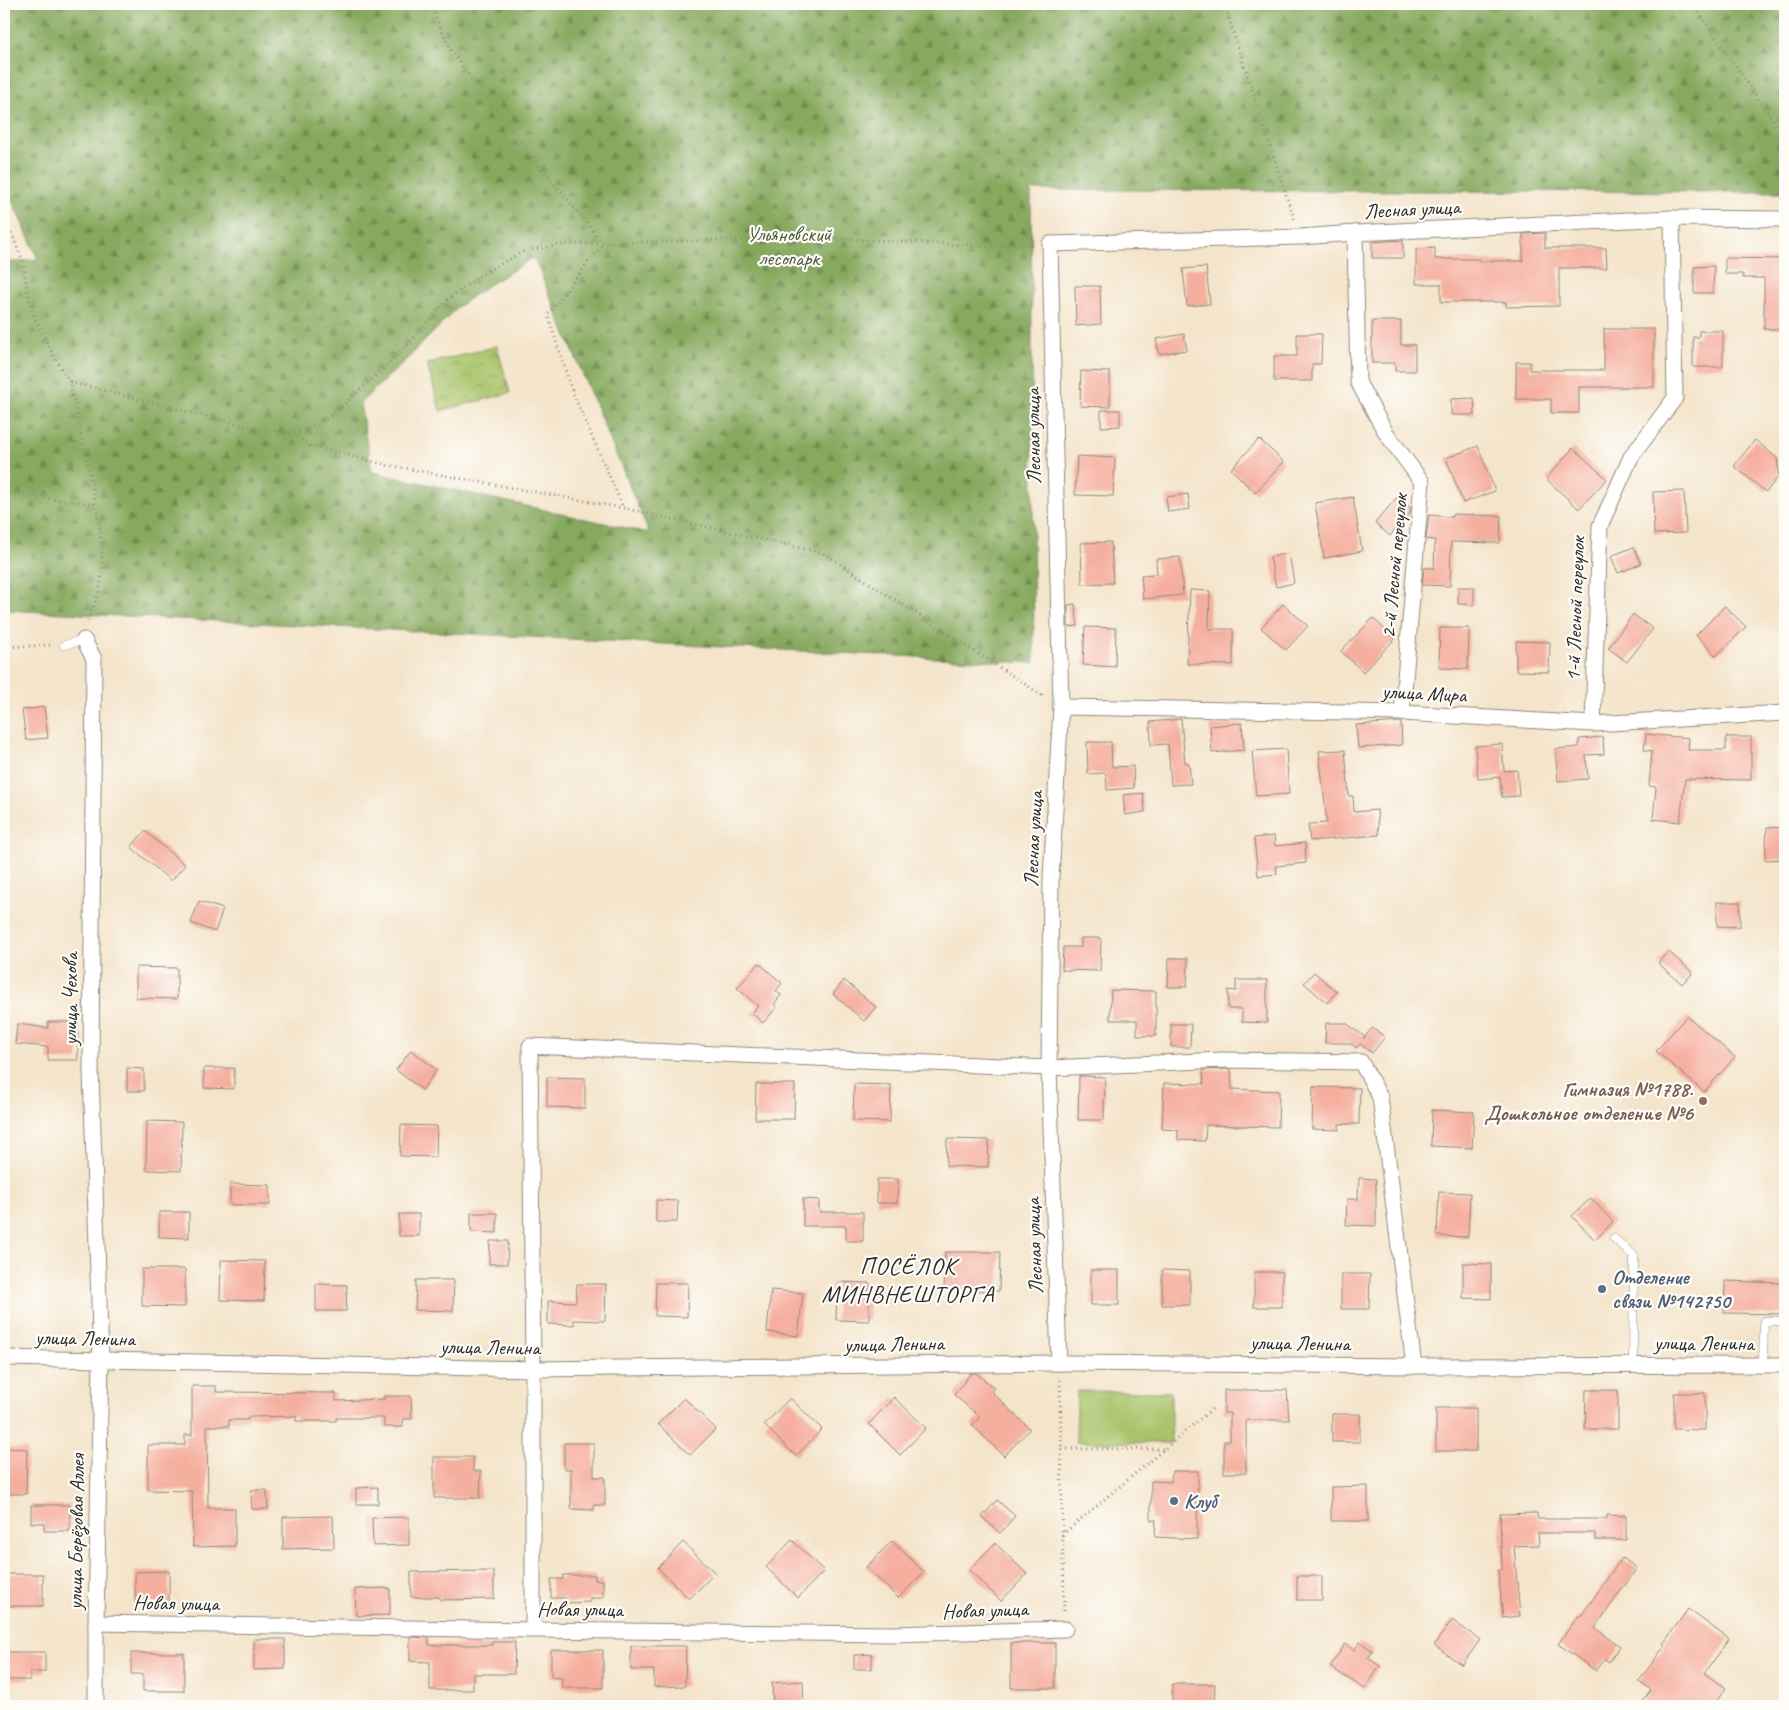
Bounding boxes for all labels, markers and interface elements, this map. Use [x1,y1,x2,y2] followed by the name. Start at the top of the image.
[1363,193,1463,224] street label: Лесная улица
[747,221,832,271] park label: Ульяновский лесопарк
[1019,385,1047,484] street label: Лесная улица
[1375,491,1413,639] street label: 2-й Лесной переулок
[1559,534,1591,682] street label: 1-й Лесной переулок
[1379,678,1468,708] street label: улица Мира
[1018,788,1049,888] street label: Лесная улица
[57,950,83,1047] street label: улица Чехова
[1484,1076,1695,1126] place label: Гимназия №1788. Дошкольное отделение №6
[1697,1095,1709,1107] marker: Гимназия №1788. Дошкольное отделение №6
[1019,1195,1049,1294] street label: Лесная улица
[821,1251,995,1309] district label: ПОСЁЛОК МИНВНЕШТОРГА
[1612,1264,1732,1314] place label: Отделение связи №142750
[1596,1283,1608,1295] marker: Отделение связи №142750
[33,1324,138,1352] street label: улица Ленина
[1248,1329,1353,1357] street label: улица Ленина
[842,1330,947,1358] street label: улица Ленина
[1652,1330,1756,1356] street label: улица Ленина
[438,1333,543,1361] street label: улица Ленина
[62,1452,91,1612] street label: улица Берёзовая Аллея
[1184,1488,1220,1514] place label: Клуб
[1168,1495,1180,1507] marker: Клуб
[133,1589,222,1617] street label: Новая улица
[942,1595,1031,1624] street label: Новая улица
[537,1596,625,1622] street label: Новая улица

